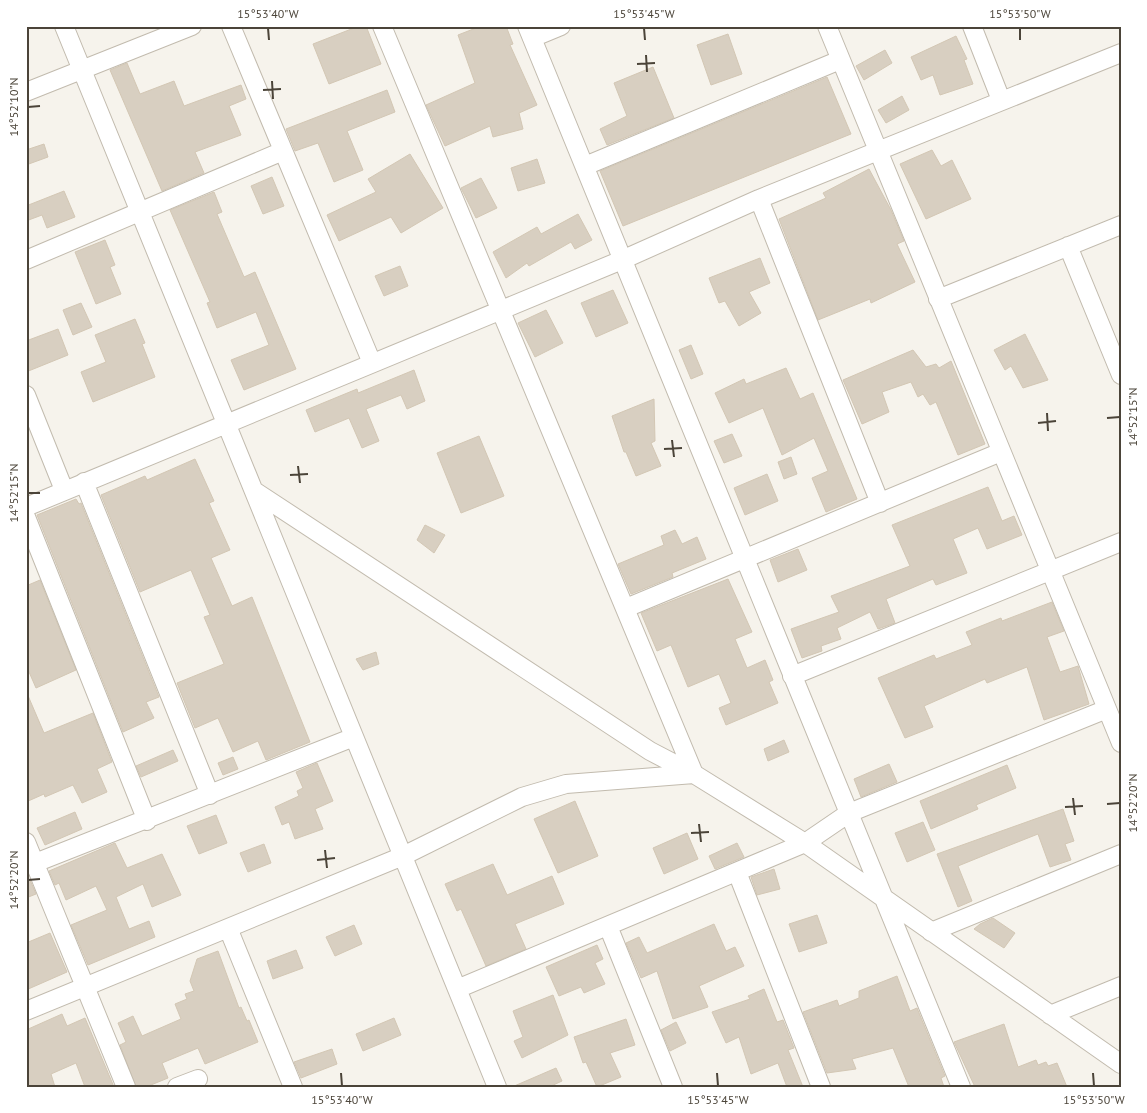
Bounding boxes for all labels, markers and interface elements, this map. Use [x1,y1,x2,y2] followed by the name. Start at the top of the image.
[237,6,299,21] text: 15°53'40"W
[613,6,675,21] text: 15°53'45"W
[989,6,1051,21] text: 15°53'50"W
[6,77,21,137] text: 14°52'10"N
[1125,387,1140,447] text: 14°52'15"N
[6,463,21,523] text: 14°52'15"N
[1125,773,1140,833] text: 14°52'20"N
[6,850,21,910] text: 14°52'20"N
[311,1092,373,1107] text: 15°53'40"W
[687,1092,749,1107] text: 15°53'45"W
[1063,1092,1125,1107] text: 15°53'50"W

